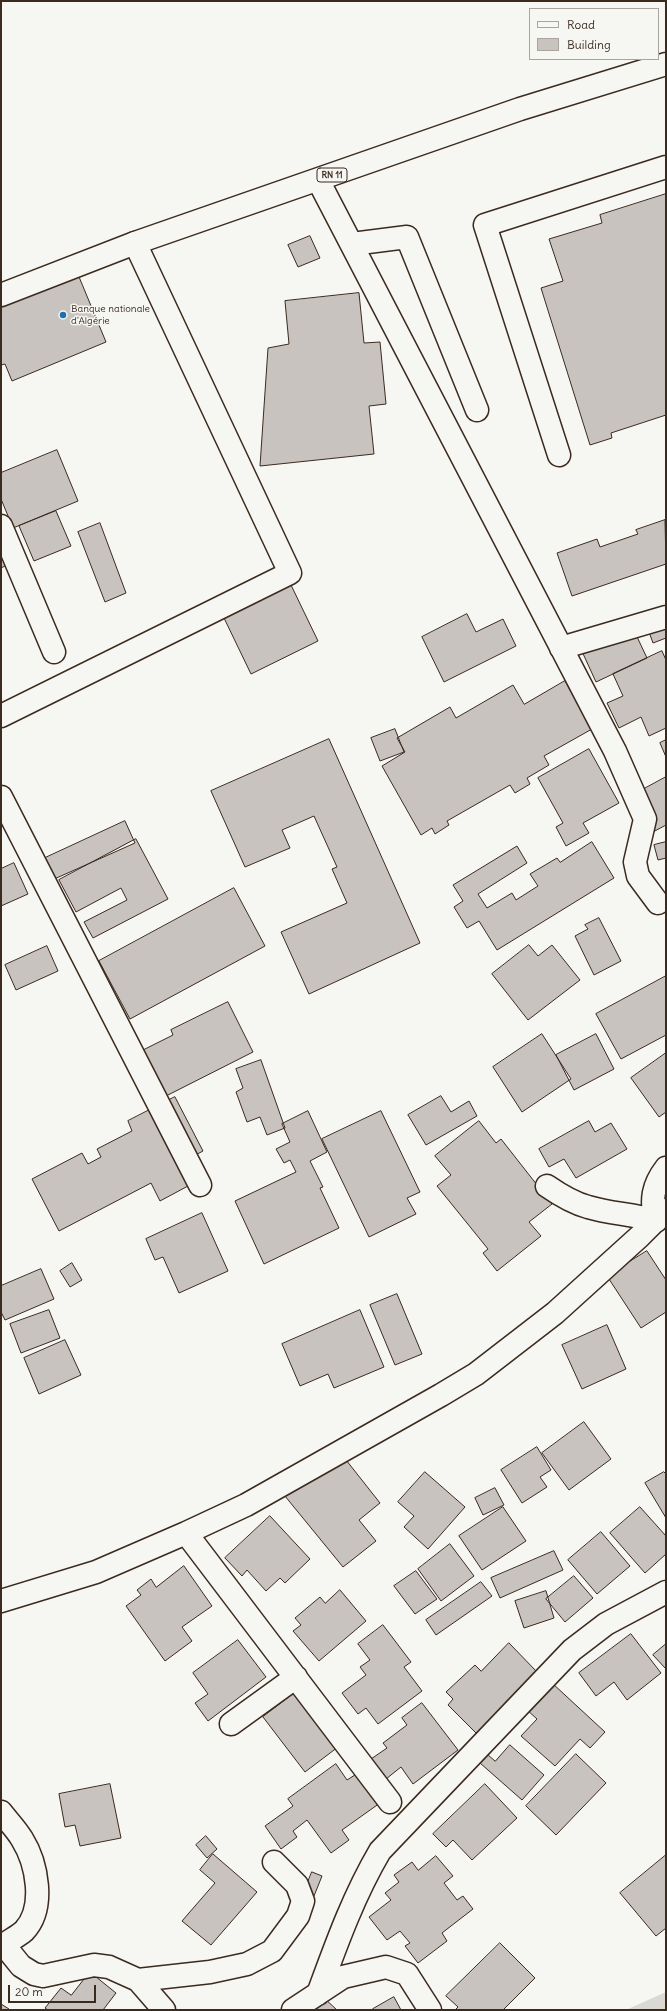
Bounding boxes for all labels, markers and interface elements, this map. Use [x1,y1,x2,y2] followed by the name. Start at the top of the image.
[529,8,659,60] legend
[567,17,595,32] text: Road
[567,37,611,52] text: Building
[317,168,347,182] road number: RN 11
[71,303,150,326] place label: Banque nationale d'Algérie
[58,310,68,320] marker: Banque nationale d'Algérie
[10,1977,98,2003] scale bar
[15,1984,43,1999] text: 20 m

